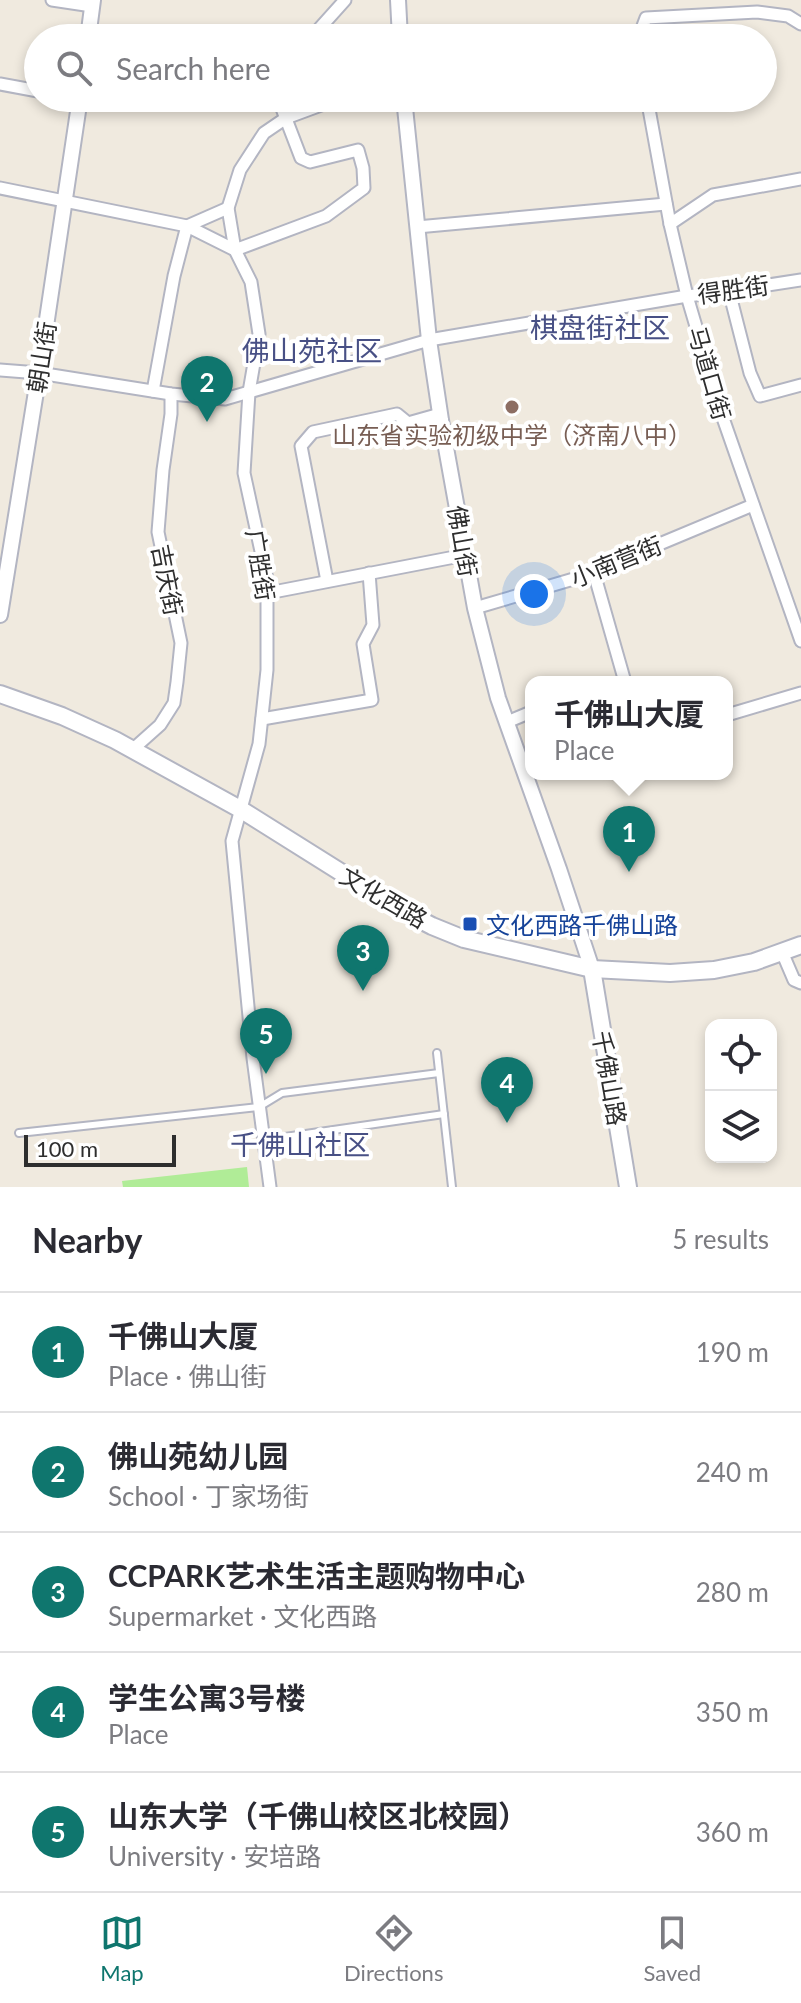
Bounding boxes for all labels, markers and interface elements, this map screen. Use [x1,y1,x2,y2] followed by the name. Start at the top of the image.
[24,24,777,112] search box
[52,46,96,90] icon: search
[116,50,271,86] text: Search here
[695,270,771,308] street label: 得胜街
[530,310,670,344] district label: 棋盘街社区
[21,319,61,395] street label: 朝山街
[683,323,737,423] street label: 马道口街
[242,333,382,367] district label: 佛山苑社区
[181,356,233,422] pin: 2
[503,398,521,416] marker: 山东省实验初级中学（济南八中）
[332,420,692,449] place label: 山东省实验初级中学（济南八中）
[442,503,484,579] street label: 佛山街
[241,527,281,603] street label: 广胜街
[566,530,666,592] street label: 小南营街
[147,542,189,618] street label: 吉庆街
[514,574,554,614] your location
[525,676,733,780] popup
[554,695,704,731] text: 千佛山大厦
[554,734,615,766] text: Place
[603,806,655,872] pin: 1
[335,860,433,934] street label: 文化西路
[486,910,678,939] place label: 文化西路千佛山路
[461,915,479,933] marker: 文化西路千佛山路
[337,925,389,991] pin: 3
[240,1008,292,1074] pin: 5
[705,1019,777,1163] map controls
[705,1019,777,1091] button: locate
[587,1028,633,1128] street label: 千佛山路
[481,1057,533,1123] pin: 4
[705,1091,777,1163] button: layers
[230,1127,370,1161] district label: 千佛山社区
[24,1131,176,1167] scale bar
[36,1135,98,1162] text: 100 m
[32,1219,143,1260] text: Nearby
[672,1223,769,1255] text: 5 results
[108,1317,258,1353] text: 千佛山大厦
[50,1336,66,1368] text: 1
[696,1336,769,1368] text: 190 m
[108,1360,267,1392] text: Place · 佛山街
[108,1437,288,1473] text: 佛山苑幼儿园
[50,1456,66,1488] text: 2
[696,1456,769,1488] text: 240 m
[108,1480,309,1512] text: School · 丁家场街
[108,1557,525,1593] text: CCPARK艺术生活主题购物中心
[50,1576,66,1608] text: 3
[696,1576,769,1608] text: 280 m
[108,1600,377,1632] text: Supermarket · 文化西路
[108,1679,305,1715] text: 学生公寓3号楼
[50,1696,66,1728] text: 4
[696,1696,769,1728] text: 350 m
[108,1718,169,1750] text: Place
[108,1797,528,1833] text: 山东大学（千佛山校区北校园）
[50,1816,66,1848] text: 5
[696,1816,769,1848] text: 360 m
[108,1840,321,1872] text: University · 安培路
[100,1911,144,1986] tab: Map
[344,1911,443,1986] tab: Directions
[643,1911,701,1986] tab: Saved

